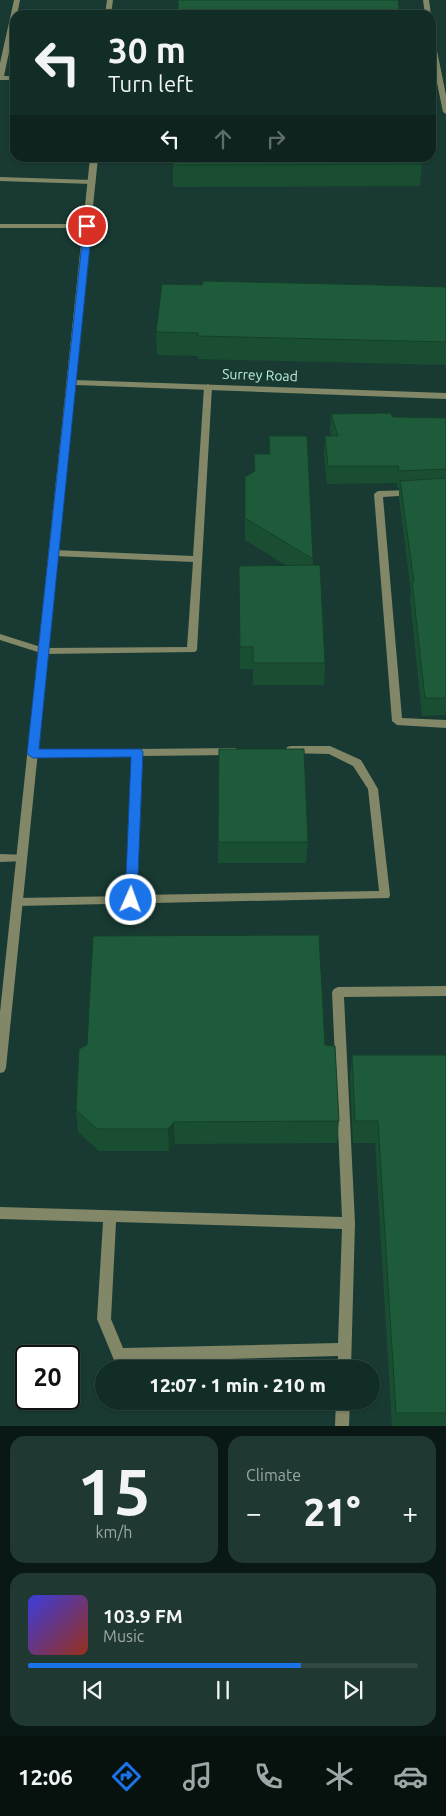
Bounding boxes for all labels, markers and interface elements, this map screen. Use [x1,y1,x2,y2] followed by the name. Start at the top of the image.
[25,30,90,95] icon: left
[108,30,186,70] text: 30 m
[108,71,193,96] text: Turn left
[156,125,184,153] icon: left
[209,125,237,153] icon: ahead
[262,125,290,153] icon: right
[66,205,108,247] pin
[73,212,101,240] icon: arrive
[222,366,298,384] street label: Surrey Road
[104,873,156,925] position arrow
[15,1345,80,1410] speed limit sign: 20
[149,1374,326,1396] text: 12:07 · 1 min · 210 m
[77,1454,151,1527] text: 15
[246,1466,301,1484] text: Climate
[304,1491,360,1533] text: 21°
[246,1497,262,1528] text: −
[402,1497,418,1528] text: +
[96,1523,132,1541] text: km/h
[103,1605,183,1627] text: 103.9 FM
[103,1627,144,1645] text: Music
[79,1676,107,1704] icon: previous
[209,1676,237,1704] icon: pause
[339,1676,367,1704] icon: next
[109,1759,144,1794] icon: directions
[180,1759,215,1794] icon: music
[251,1759,286,1794] icon: phone
[322,1759,357,1794] icon: climate
[393,1759,428,1794] icon: car
[18,1764,73,1789] text: 12:06

